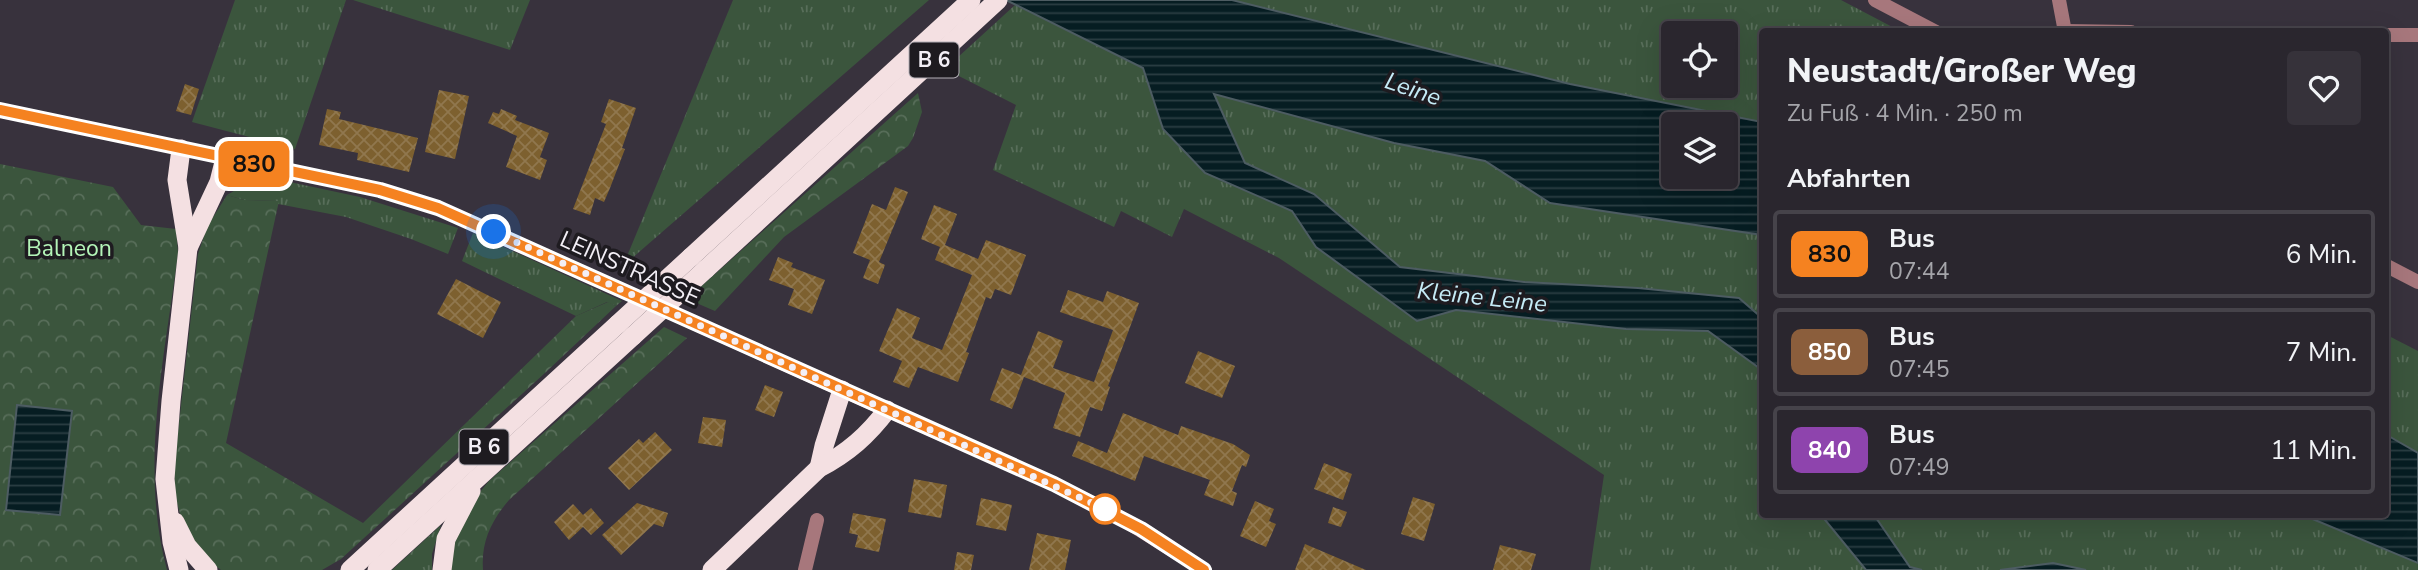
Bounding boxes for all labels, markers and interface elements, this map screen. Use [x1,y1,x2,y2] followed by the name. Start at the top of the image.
[1661,21,1738,189] map controls
[1661,21,1738,98] button: locate
[909,42,958,78] road number: B 6
[1787,49,2137,94] text: Neustadt/Großer Weg
[2287,51,2361,125] button: heart
[1381,64,1446,114] water label: Leine
[1787,98,2023,129] text: Zu Fuß · 4 Min. · 250 m
[1661,112,1738,189] button: layers
[214,141,294,187] line badge: 830
[232,148,276,180] text: 830
[1787,161,1911,196] text: Abfahrten
[476,214,511,249] your location
[1889,221,1935,256] text: Bus
[555,224,705,313] street label: LEINSTRASSE
[26,233,112,264] park label: Balneon
[2286,237,2357,272] text: 6 Min.
[1808,238,1851,270] text: 830
[1889,256,1949,287] text: 07:44
[1415,274,1549,320] water label: Kleine Leine
[1889,319,1935,354] text: Bus
[2286,335,2357,370] text: 7 Min.
[1808,336,1851,368] text: 850
[1889,354,1949,385] text: 07:45
[1889,417,1935,452] text: Bus
[460,430,508,464] road number: B 6
[2270,433,2357,468] text: 11 Min.
[1808,434,1851,466] text: 840
[1889,452,1949,483] text: 07:49
[1090,494,1120,524] unlabelled marker

